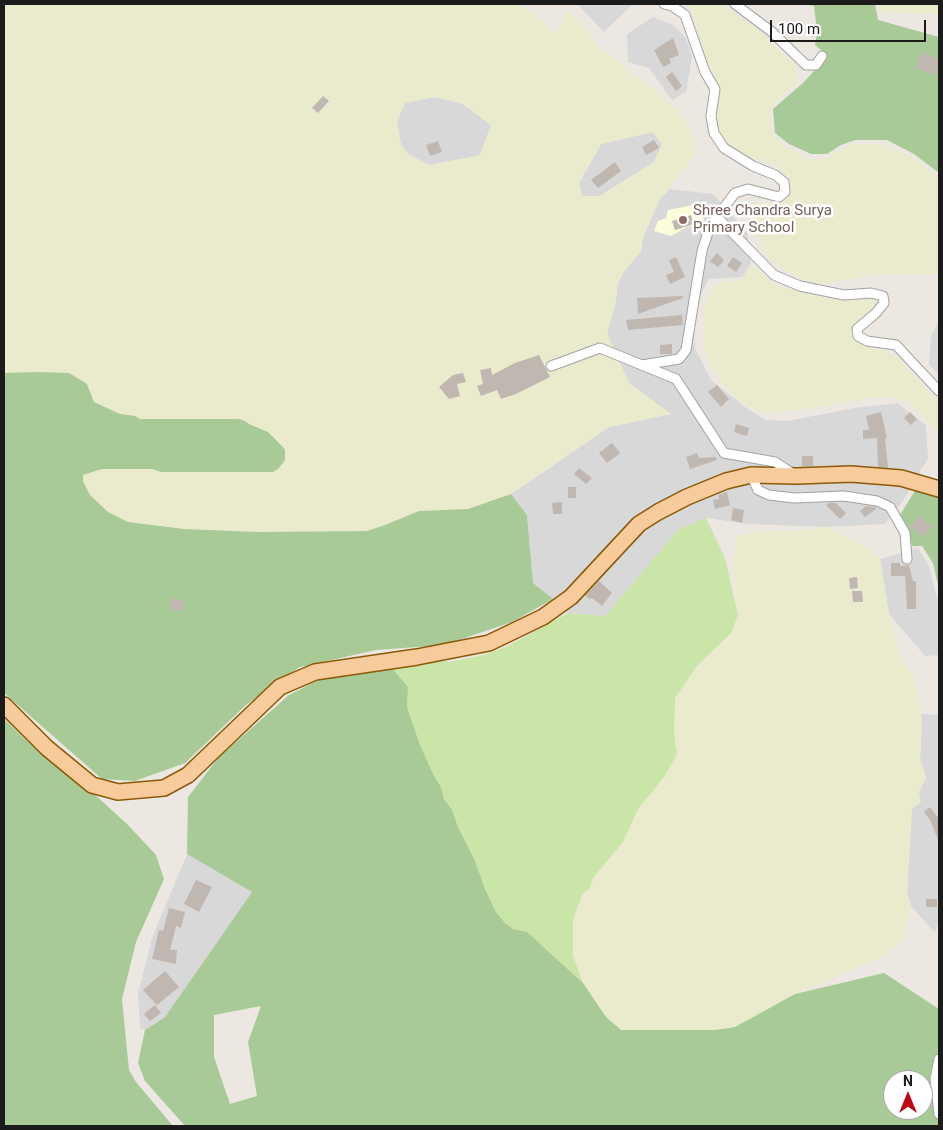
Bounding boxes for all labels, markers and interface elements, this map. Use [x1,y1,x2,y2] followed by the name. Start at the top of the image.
[773,10,929,42] scale bar
[778,20,820,38] text: 100 m
[693,202,832,237] place label: Shree Chandra Surya Primary School
[677,214,689,226] marker: Shree Chandra Surya Primary School
[883,1070,933,1120] north arrow
[903,1073,913,1089] text: N

